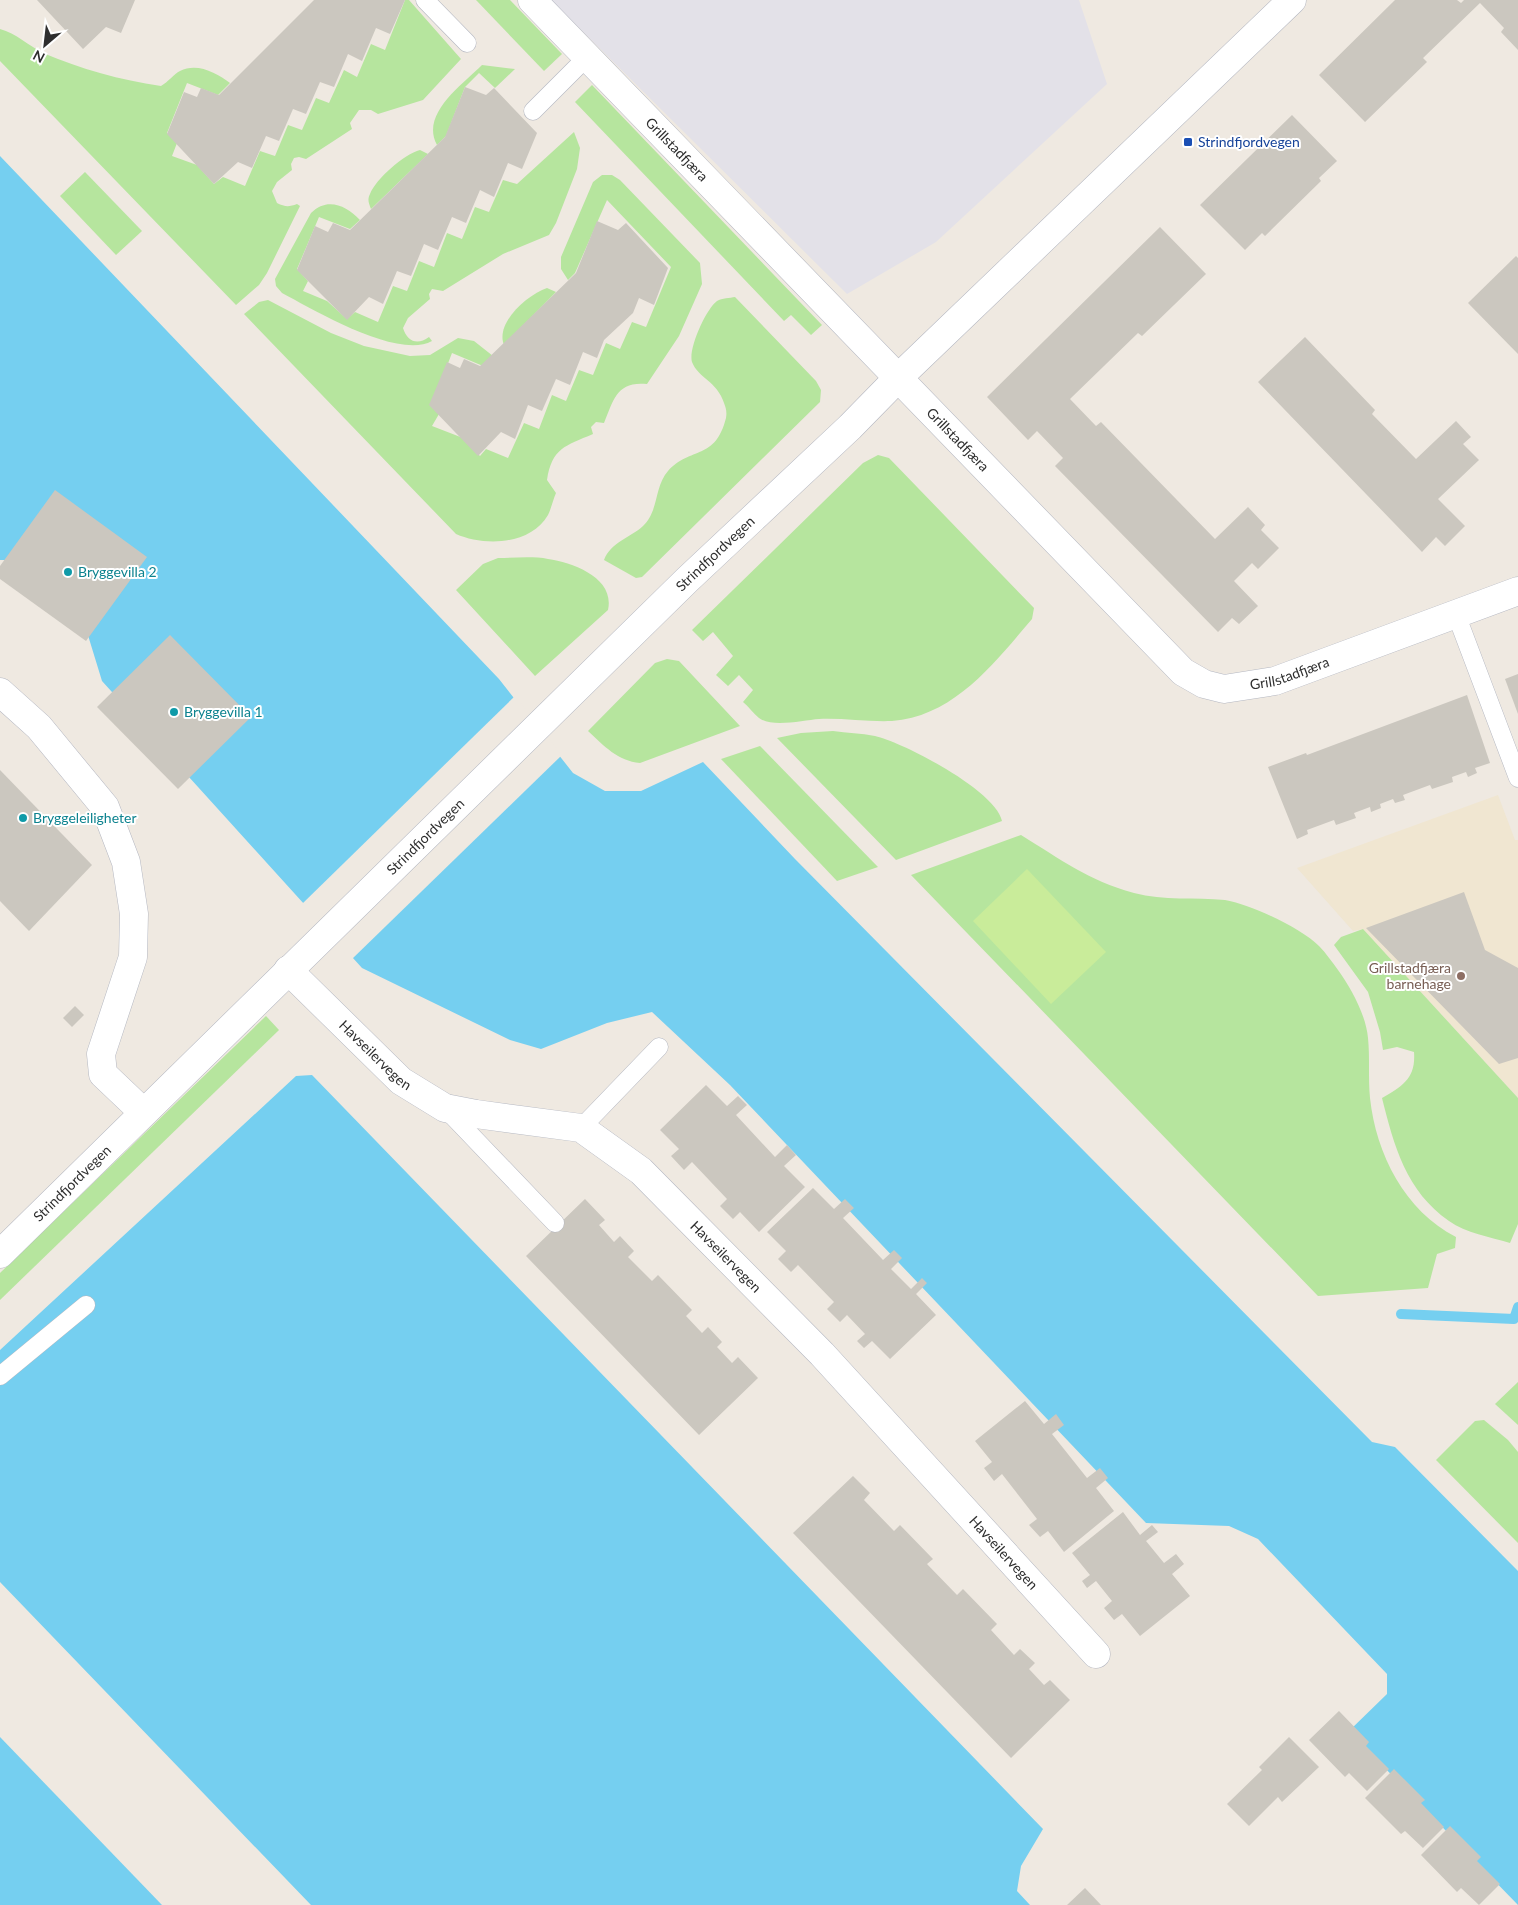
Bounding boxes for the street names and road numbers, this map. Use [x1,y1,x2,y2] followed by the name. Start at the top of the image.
[642,114,712,185] street label: Grillstadfjæra
[923,404,993,475] street label: Grillstadfjæra
[672,512,758,594] street label: Strindfjordvegen
[1249,653,1331,693] street label: Grillstadfjæra
[383,794,467,878] street label: Strindfjordvegen
[336,1016,415,1093] street label: Havseilervegen
[29,1141,114,1225] street label: Strindfjordvegen
[687,1217,765,1296] street label: Havseilervegen
[966,1512,1042,1593] street label: Havseilervegen

